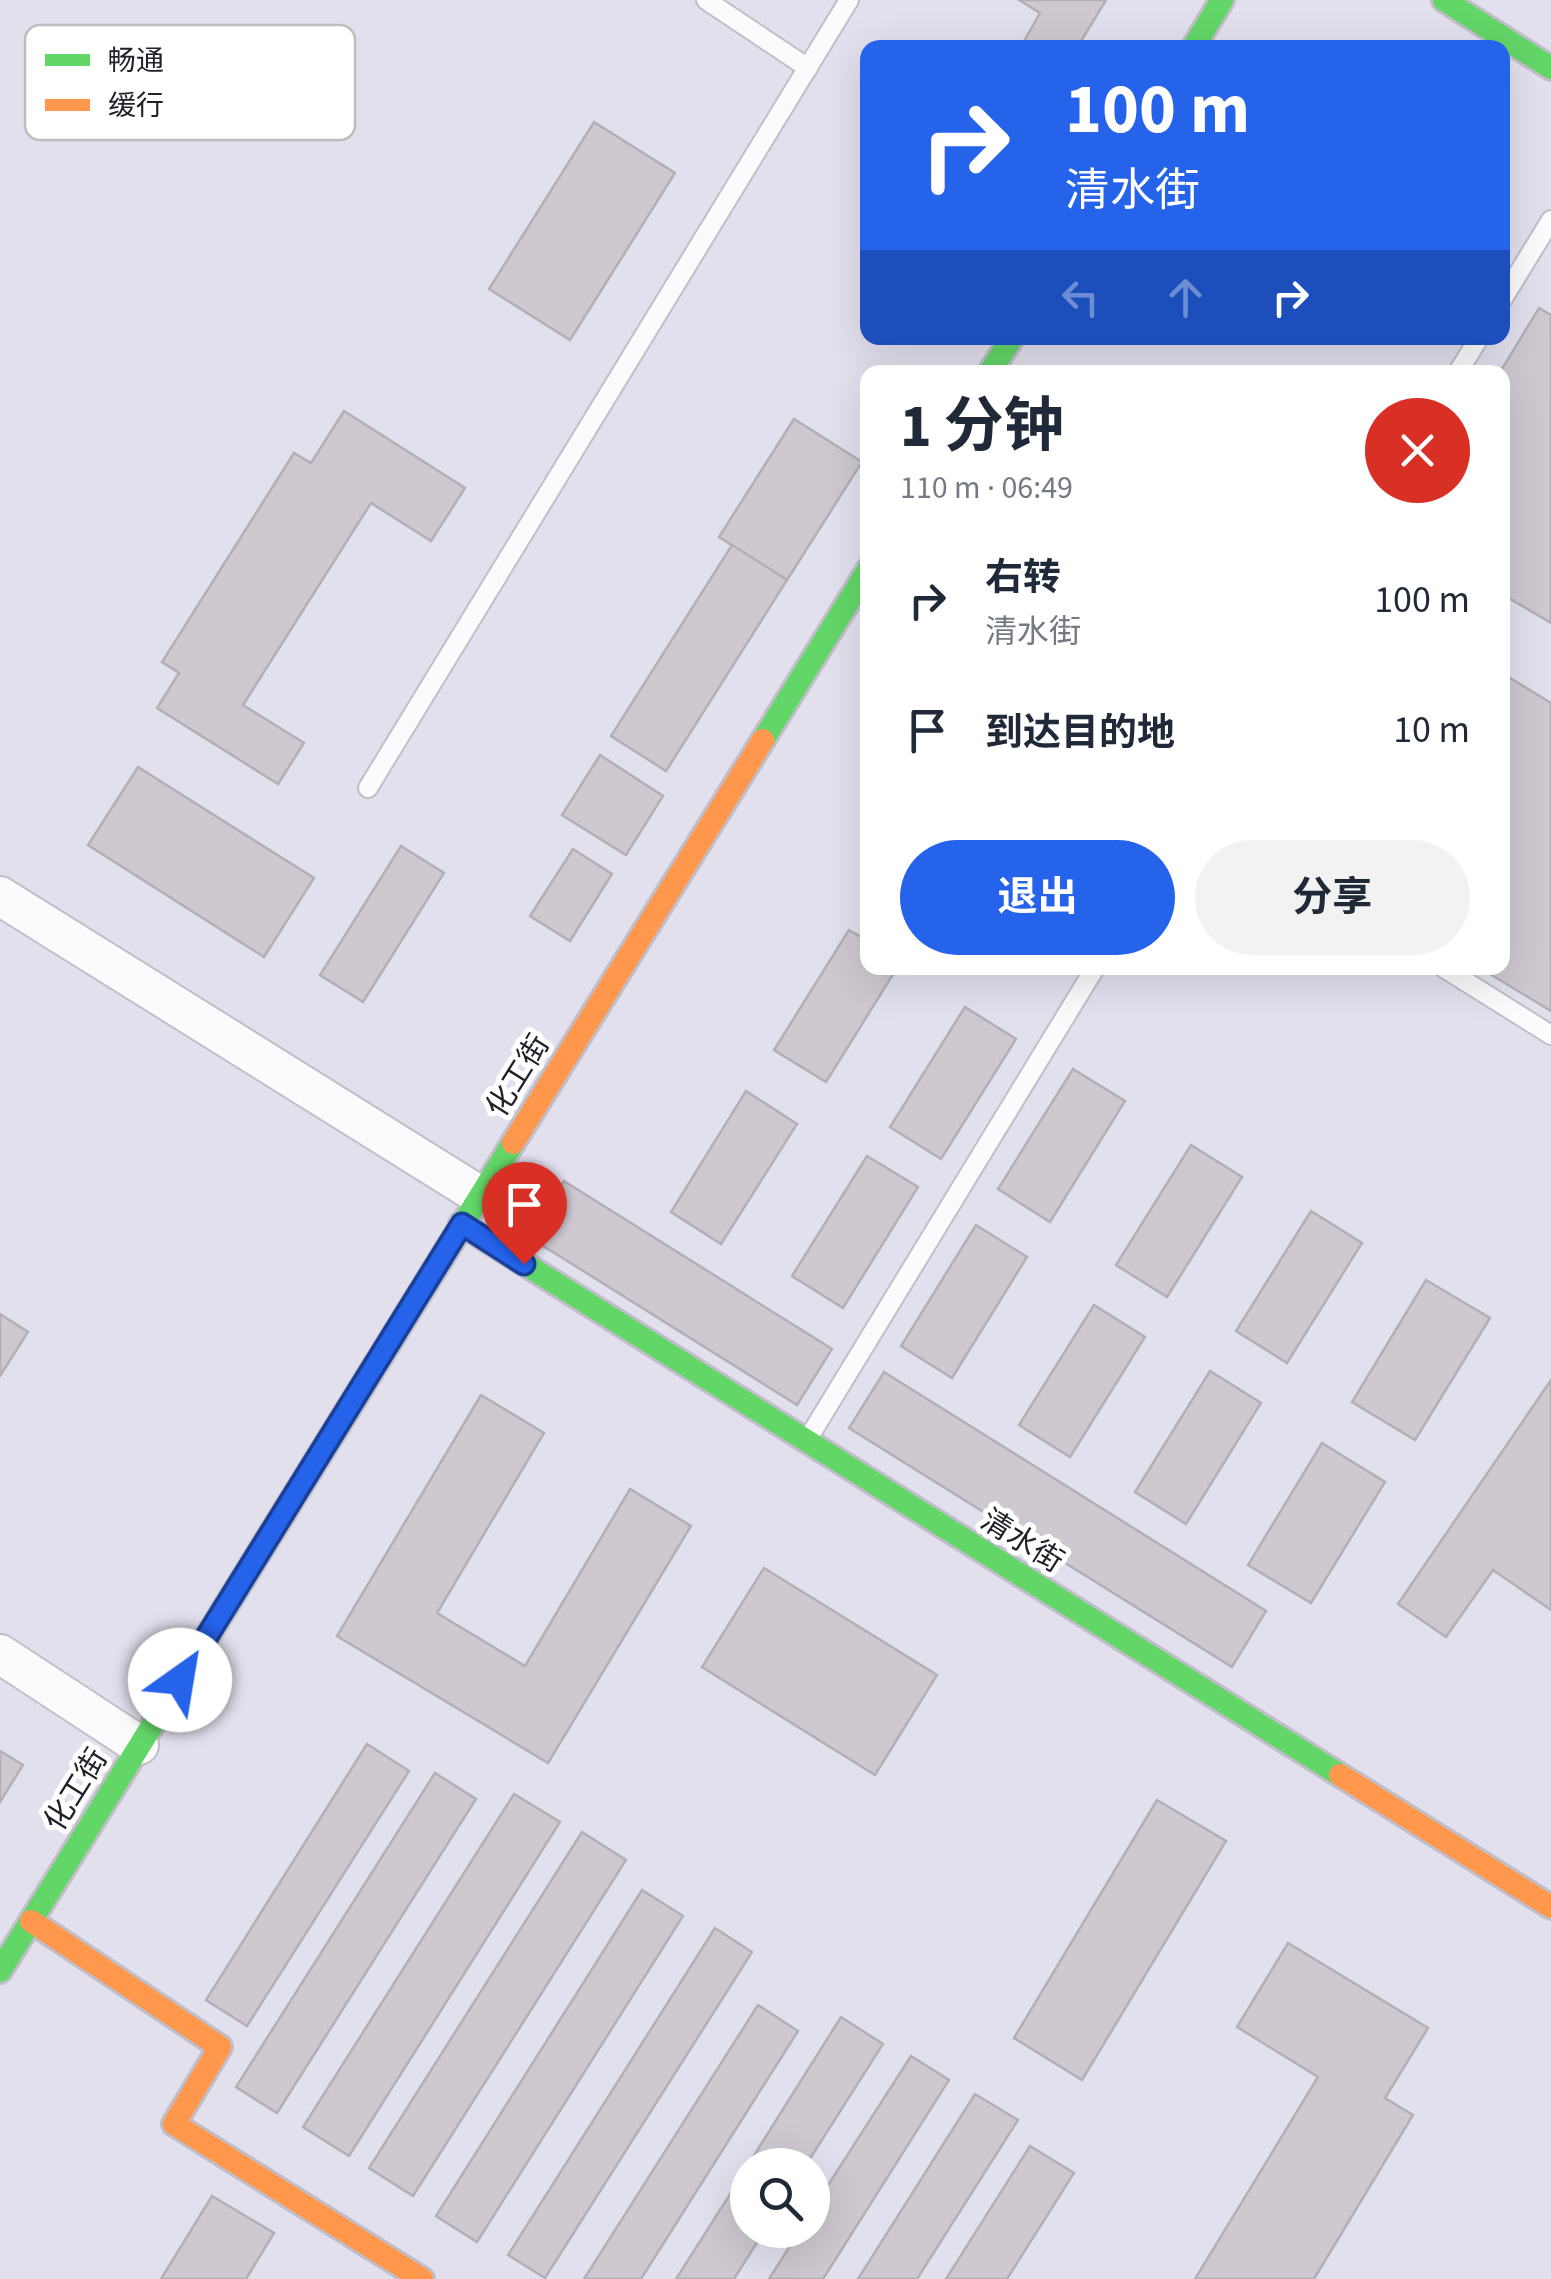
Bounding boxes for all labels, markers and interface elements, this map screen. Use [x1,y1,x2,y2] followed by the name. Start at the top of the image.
[25,25,355,140] legend
[108,41,164,81] text: 畅通
[1065,60,1250,160] text: 100 m
[900,80,1030,210] icon: right
[108,86,164,126] text: 缓行
[1065,159,1200,223] text: 清水街
[1053,270,1108,325] icon: left
[1158,270,1213,325] icon: ahead
[1263,270,1318,325] icon: right
[900,385,1064,470] text: 1 分钟
[1365,398,1470,503] button: close
[900,465,1073,511] text: 110 m · 06:49
[985,551,1061,605] text: 右转
[900,573,955,628] icon: right
[1374,573,1470,627] text: 100 m
[985,609,1081,655] text: 清水街
[900,703,955,758] icon: arrive
[1393,703,1470,757] text: 10 m
[985,706,1175,760] text: 到达目的地
[900,840,1175,955] button: 退出
[1195,840,1470,955] button: 分享
[476,1026,560,1126] street label: 化工街
[482,1162,567,1265] pin
[497,1177,552,1232] icon: arrive
[972,1499,1072,1583] street label: 清水街
[128,1628,232,1732] position arrow
[34,1740,118,1840] street label: 化工街
[730,2148,830,2248] map controls
[730,2148,830,2248] button: search

